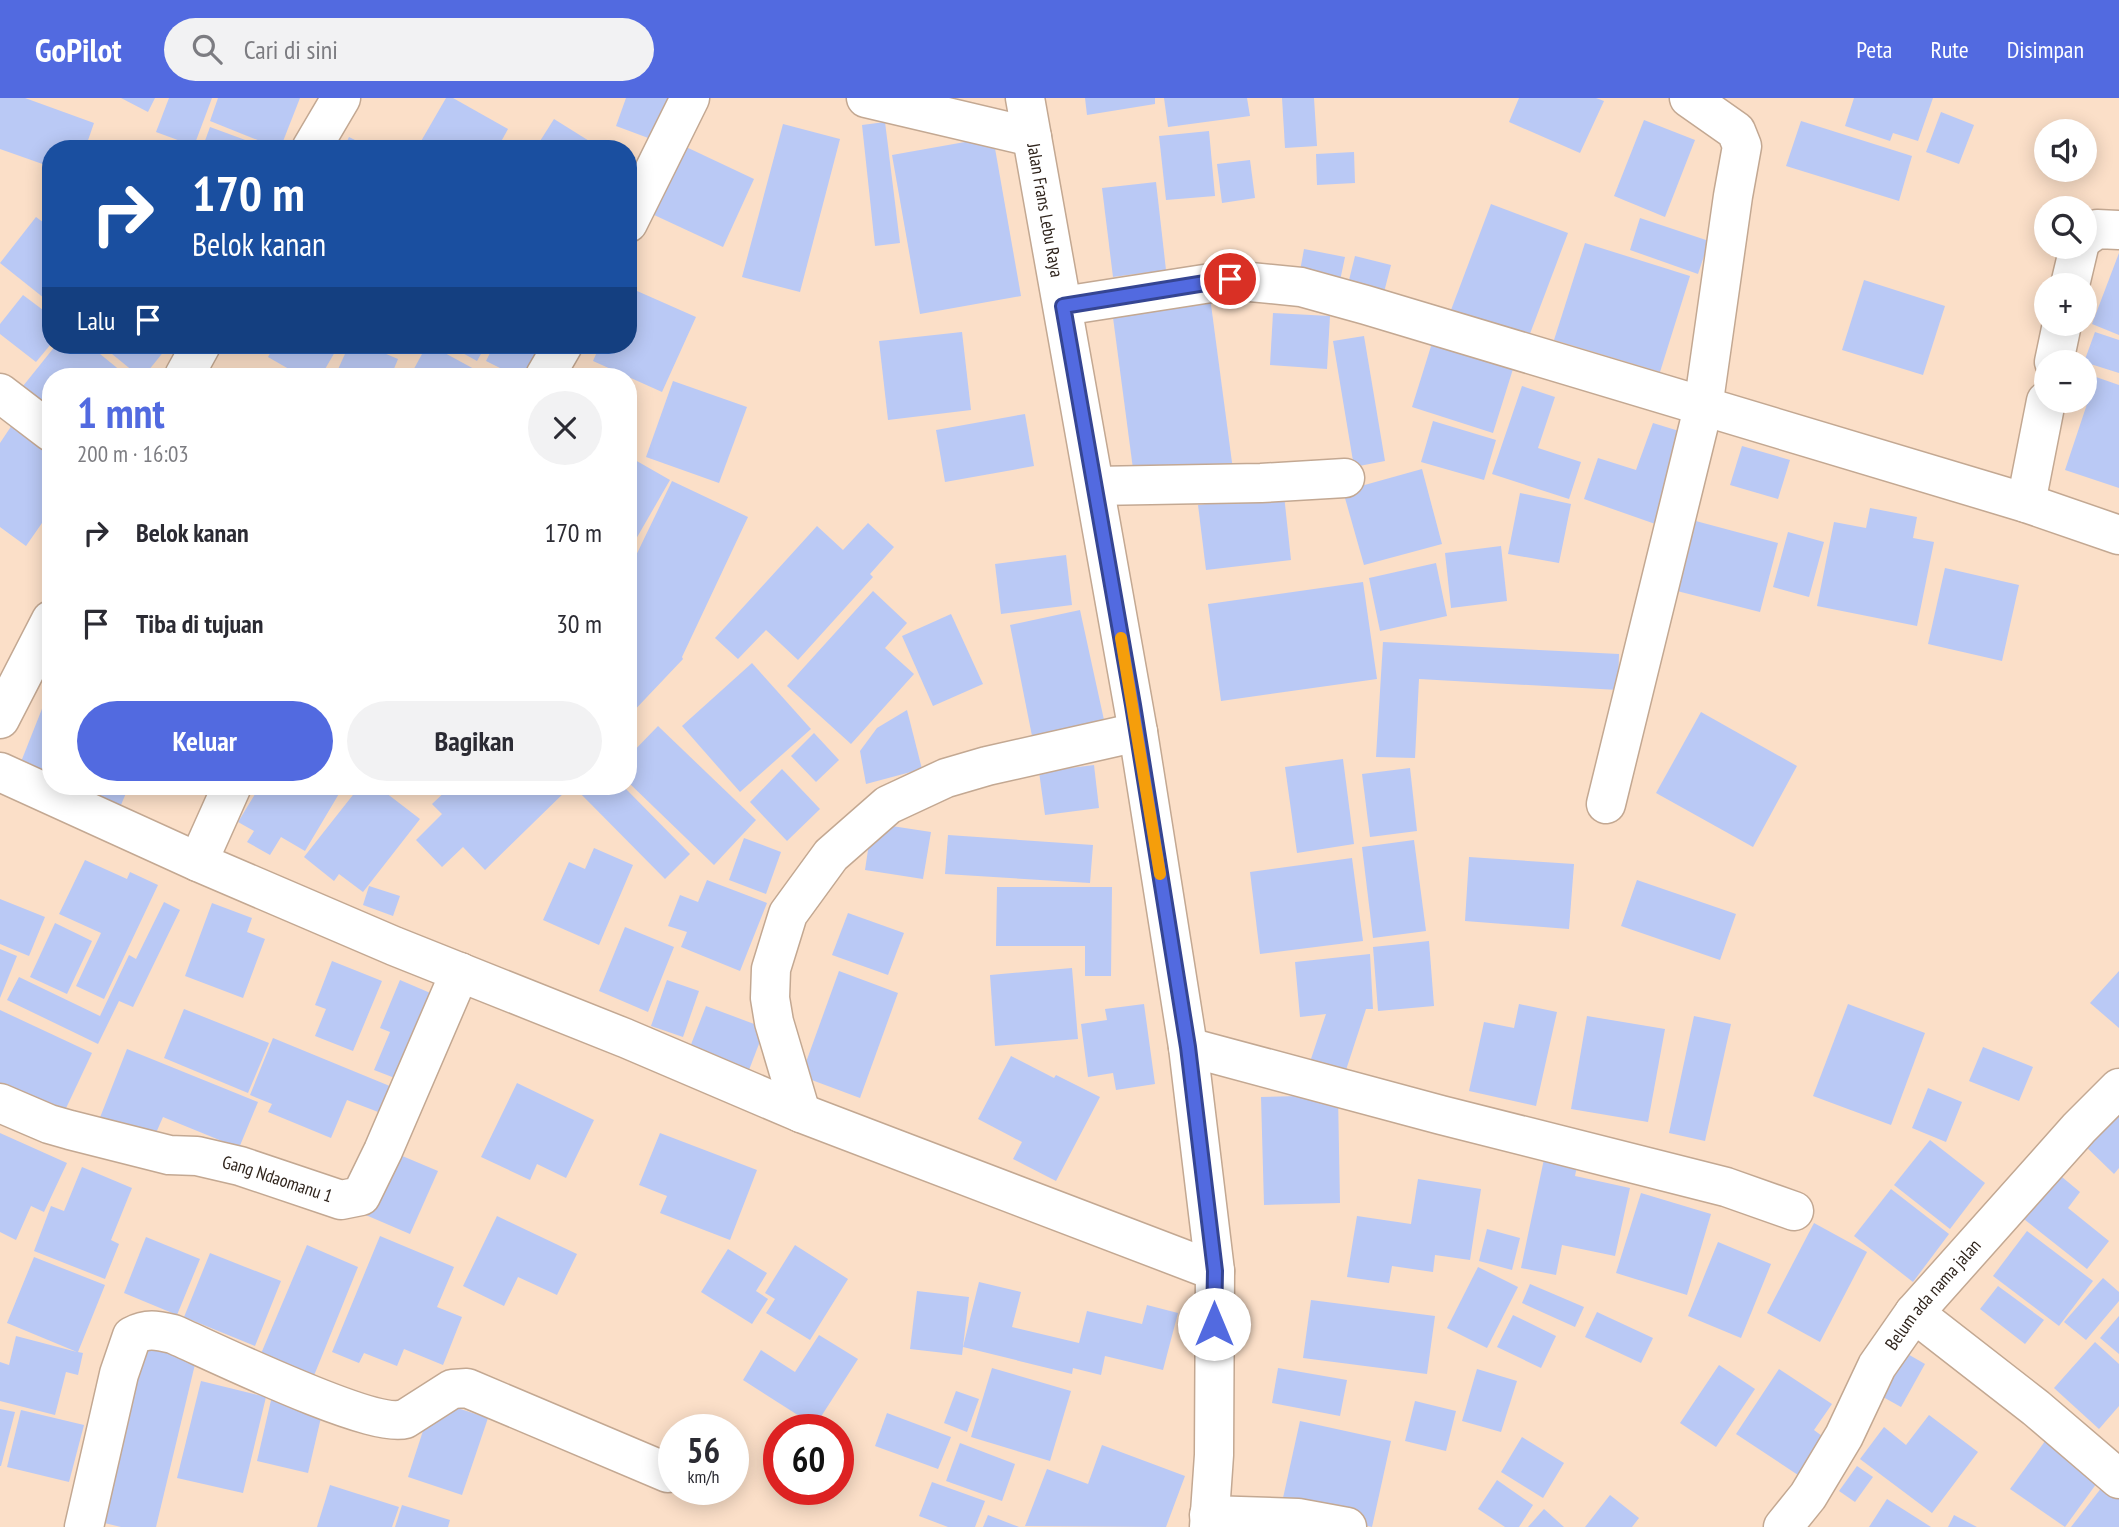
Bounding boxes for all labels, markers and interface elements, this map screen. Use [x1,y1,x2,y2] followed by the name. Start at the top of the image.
[164,18,654,81] search box
[35,28,122,71] text: GoPilot
[188,30,226,68] icon: search
[244,33,338,66] text: Cari di sini
[1856,34,1892,65] text: Peta
[1930,34,1969,65] text: Rute
[2007,34,2084,65] text: Disimpan
[2034,119,2097,413] map controls
[2034,119,2097,182] button: sound
[1022,140,1069,279] street label: Jalan Frans Lebu Raya
[192,161,305,225] text: 170 m
[77,168,168,259] icon: right
[2034,196,2097,259] button: search
[192,223,326,265] text: Belok kanan
[1200,249,1260,309] pin
[1211,260,1249,298] icon: arrive
[2034,273,2097,336] button: +
[129,301,167,339] icon: arrive
[77,304,115,337] text: Lalu
[2034,350,2097,413] button: −
[77,385,165,440] text: 1 mnt
[528,391,602,465] button: close
[77,439,189,468] text: 200 m · 16:03
[77,514,115,552] icon: right
[136,516,249,549] text: Belok kanan
[544,516,602,549] text: 170 m
[77,605,115,643] icon: arrive
[136,607,264,640] text: Tiba di tujuan
[556,607,602,640] text: 30 m
[77,701,333,781] button: Keluar
[347,701,602,781] button: Bagikan
[220,1150,336,1207] street label: Gang Ndaomanu 1
[1880,1234,1985,1354] street label: Belum ada nama jalan
[1177,1287,1251,1361] position arrow
[763,1414,854,1505] speed limit sign: 60
[687,1427,720,1473] text: 56
[688,1465,719,1488] text: km/h

